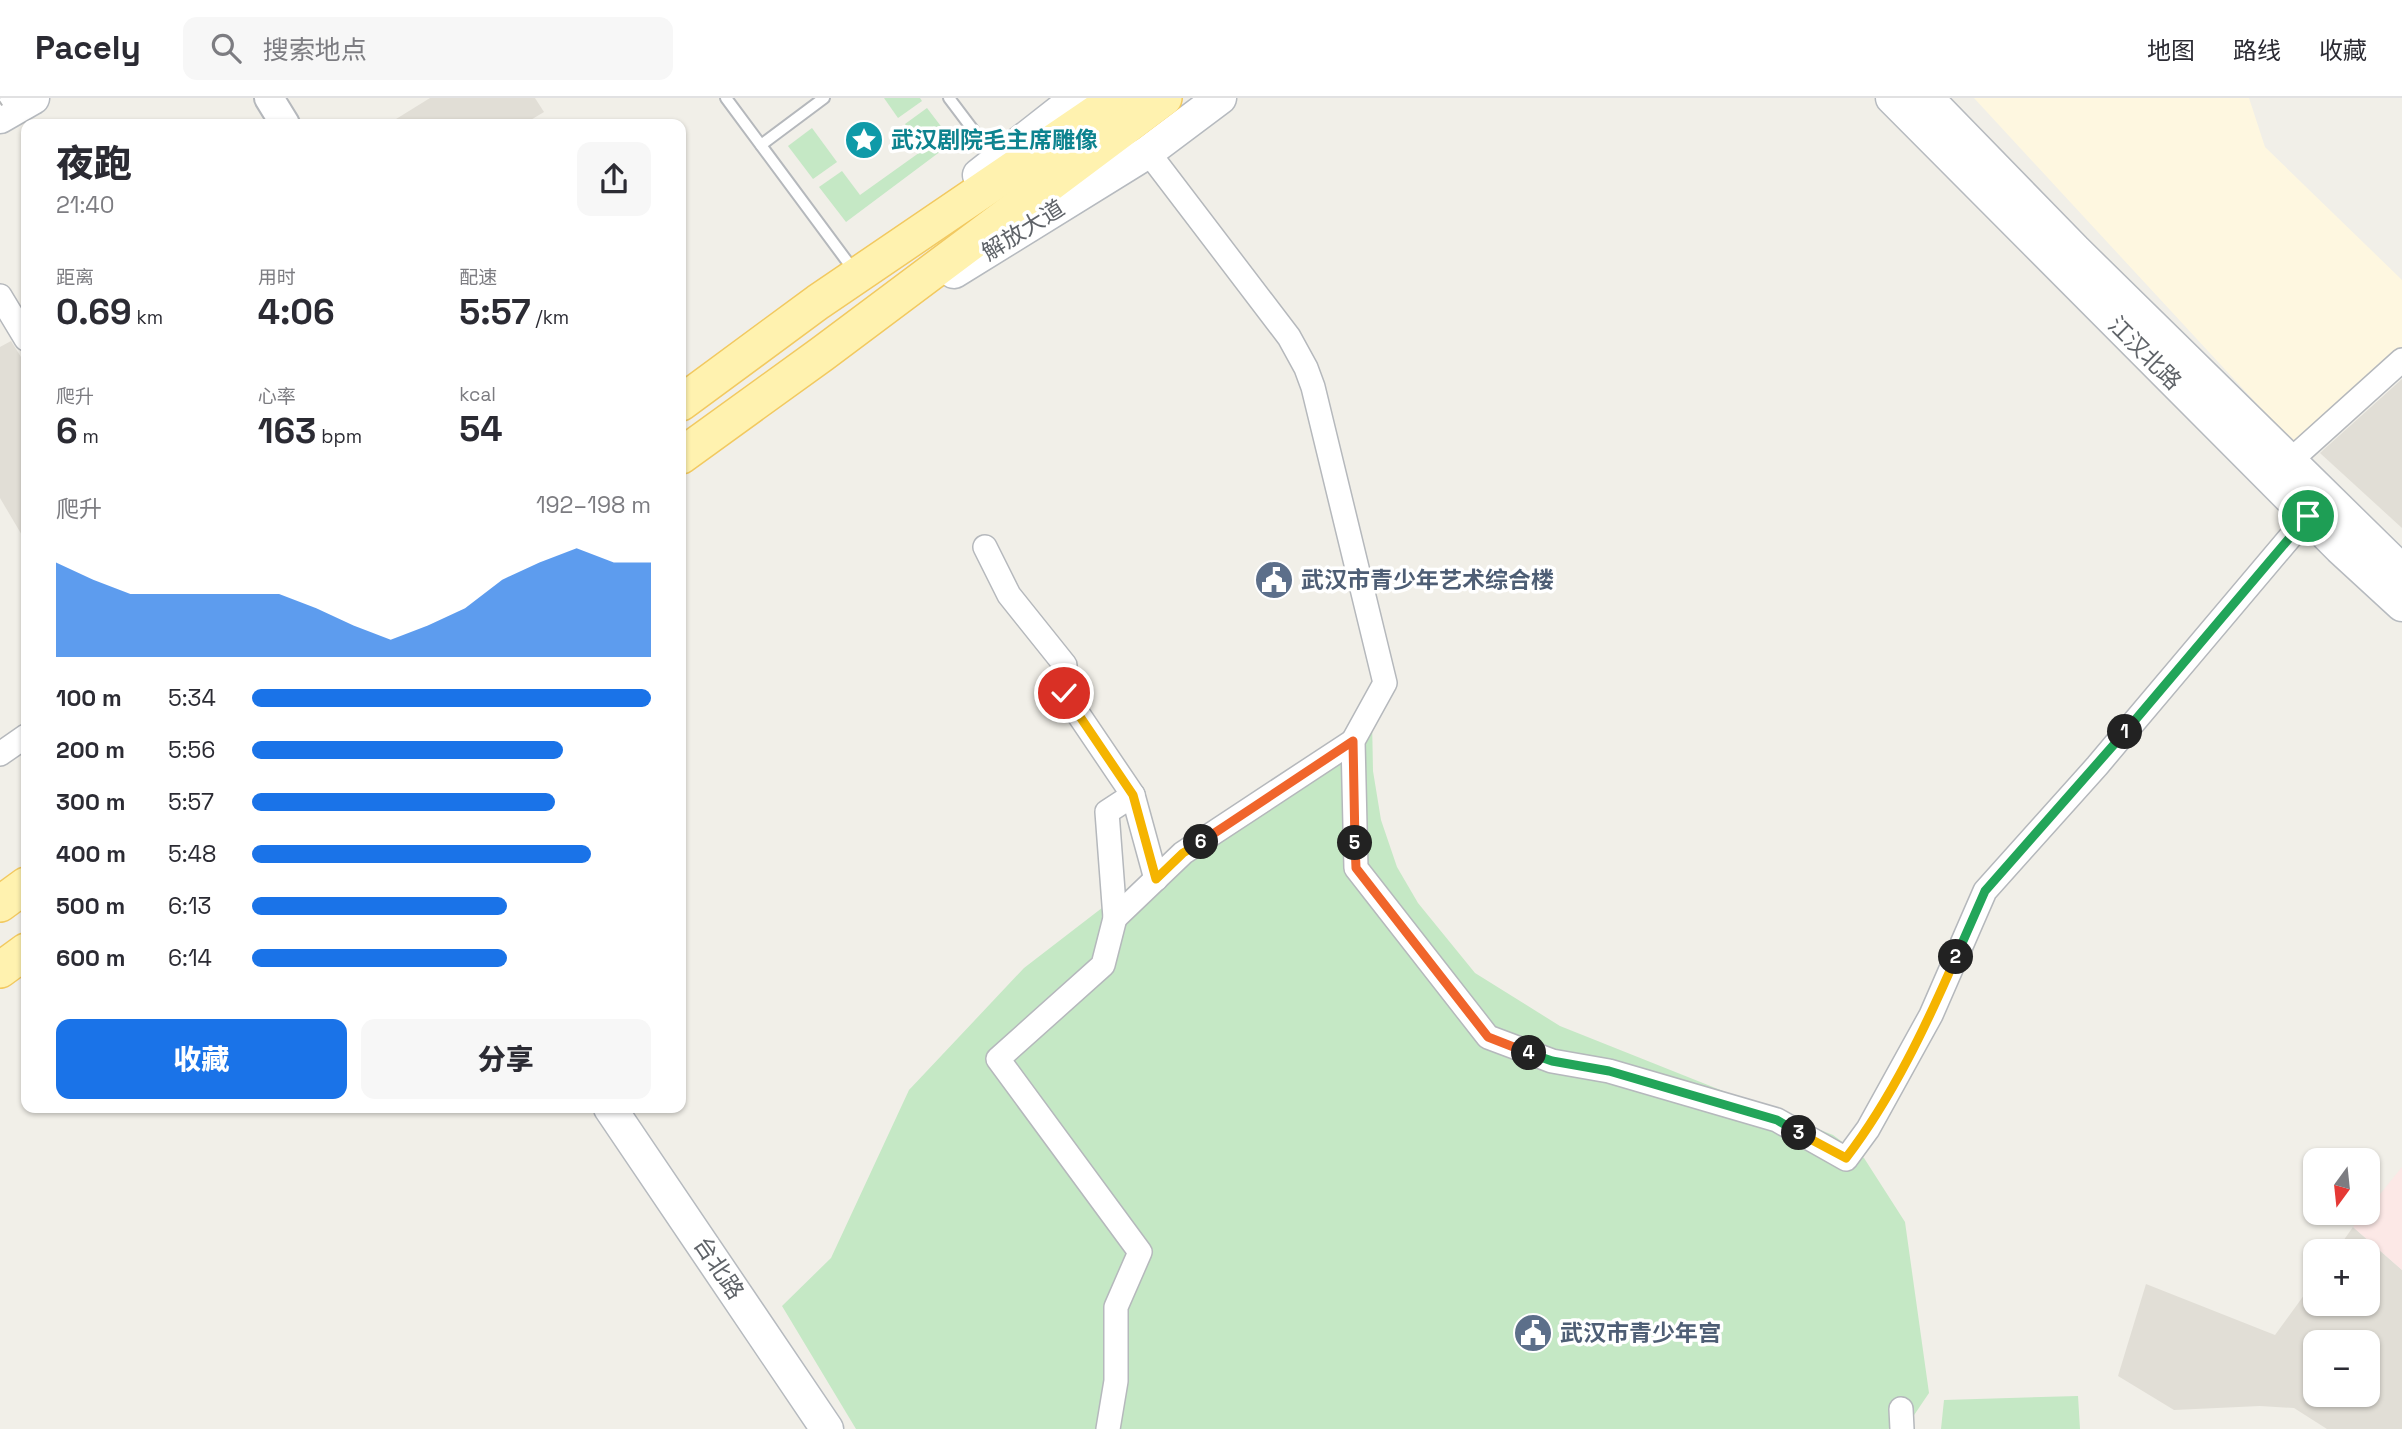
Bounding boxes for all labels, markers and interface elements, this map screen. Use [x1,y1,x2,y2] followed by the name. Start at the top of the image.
[183,17,673,80] search box
[35,27,141,69] text: Pacely
[207,29,245,67] icon: search
[263,33,367,67] text: 搜索地点
[2147,35,2195,66] text: 地图
[2233,35,2281,66] text: 路线
[2319,35,2367,66] text: 收藏
[843,119,885,161] place icon: 武汉剧院毛主席雕像
[891,125,1098,155] place label: 武汉剧院毛主席雕像
[56,140,132,188] text: 夜跑
[577,142,651,216] button: share
[56,190,114,220] text: 21:40
[976,193,1070,267] street label: 解放大道
[56,265,94,290] text: 距离
[258,265,296,290] text: 用时
[459,265,497,290] text: 配速
[56,290,132,334] text: 0.69
[258,290,335,334] text: 4:06
[459,290,531,334] text: 5:57
[132,305,163,330] text: km
[531,305,569,330] text: /km
[2102,310,2188,396] street label: 江汉北路
[459,382,496,407] text: kcal
[56,384,94,409] text: 爬升
[258,384,296,409] text: 心率
[459,407,503,451] text: 54
[56,409,78,453] text: 6
[258,409,316,453] text: 163
[78,424,99,449] text: m
[316,424,362,449] text: bpm
[2278,486,2338,546] pin
[536,490,651,520] text: 192–198 m
[56,494,102,524] text: 爬升
[2289,497,2327,535] icon: arrive
[1253,559,1295,601] public building icon: 武汉市青少年艺术综合楼
[1301,565,1554,595] place label: 武汉市青少年艺术综合楼
[1034,663,1094,723] pin
[1045,674,1083,712] icon: check
[56,683,122,713] text: 100 m
[168,683,216,713] text: 5:34
[2108,714,2142,750] pin: 1
[2120,719,2129,744] text: 1
[56,735,125,765] text: 200 m
[168,735,215,765] text: 5:56
[56,787,125,817] text: 300 m
[168,787,214,817] text: 5:57
[1184,824,1218,860] pin: 6
[1338,826,1372,860] pin: 5
[1195,829,1206,854] text: 6
[1349,830,1360,855] text: 5
[56,839,126,869] text: 400 m
[168,839,216,869] text: 5:48
[56,891,125,921] text: 500 m
[168,891,211,921] text: 6:13
[1938,940,1974,974] pin: 2
[56,943,126,973] text: 600 m
[168,943,212,973] text: 6:14
[1950,944,1961,969] text: 2
[56,1019,347,1099] button: 收藏
[361,1019,651,1099] button: 分享
[1512,1035,1546,1070] pin: 4
[1522,1040,1535,1065] text: 4
[1782,1116,1816,1150] pin: 3
[1793,1120,1804,1145] text: 3
[2303,1148,2380,1225] north arrow
[2303,1148,2380,1407] map controls
[687,1231,751,1305] street label: 台北路
[2303,1239,2380,1316] button: +
[1512,1312,1554,1354] public building icon: 武汉市青少年宫
[1560,1318,1721,1348] place label: 武汉市青少年宫
[2303,1330,2380,1407] button: −

